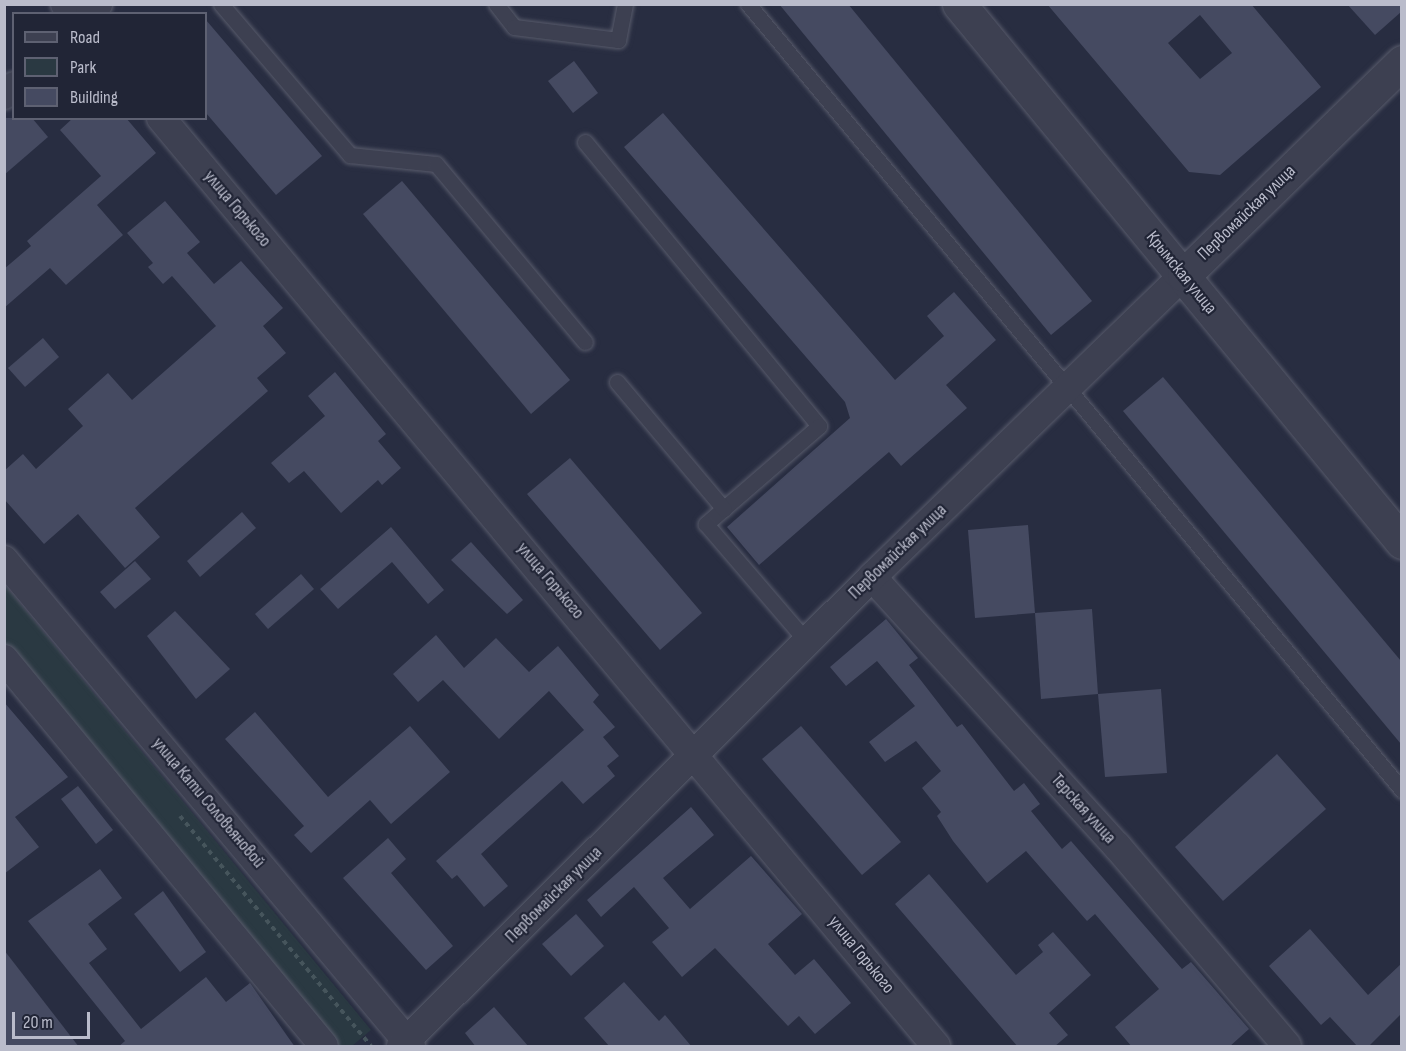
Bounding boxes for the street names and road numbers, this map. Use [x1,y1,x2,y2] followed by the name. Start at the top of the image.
[1193,161,1301,265] street label: Первомайская улица
[199,166,275,252] street label: улица Горького
[1141,227,1221,319] street label: Крымская улица
[844,500,952,604] street label: Первомайская улица
[512,538,588,624] street label: улица Горького
[147,733,269,873] street label: улица Кати Соловьяновой
[1046,770,1120,848] street label: Терская улица
[501,842,607,948] street label: Первомайская улица
[823,912,899,998] street label: улица Горького

